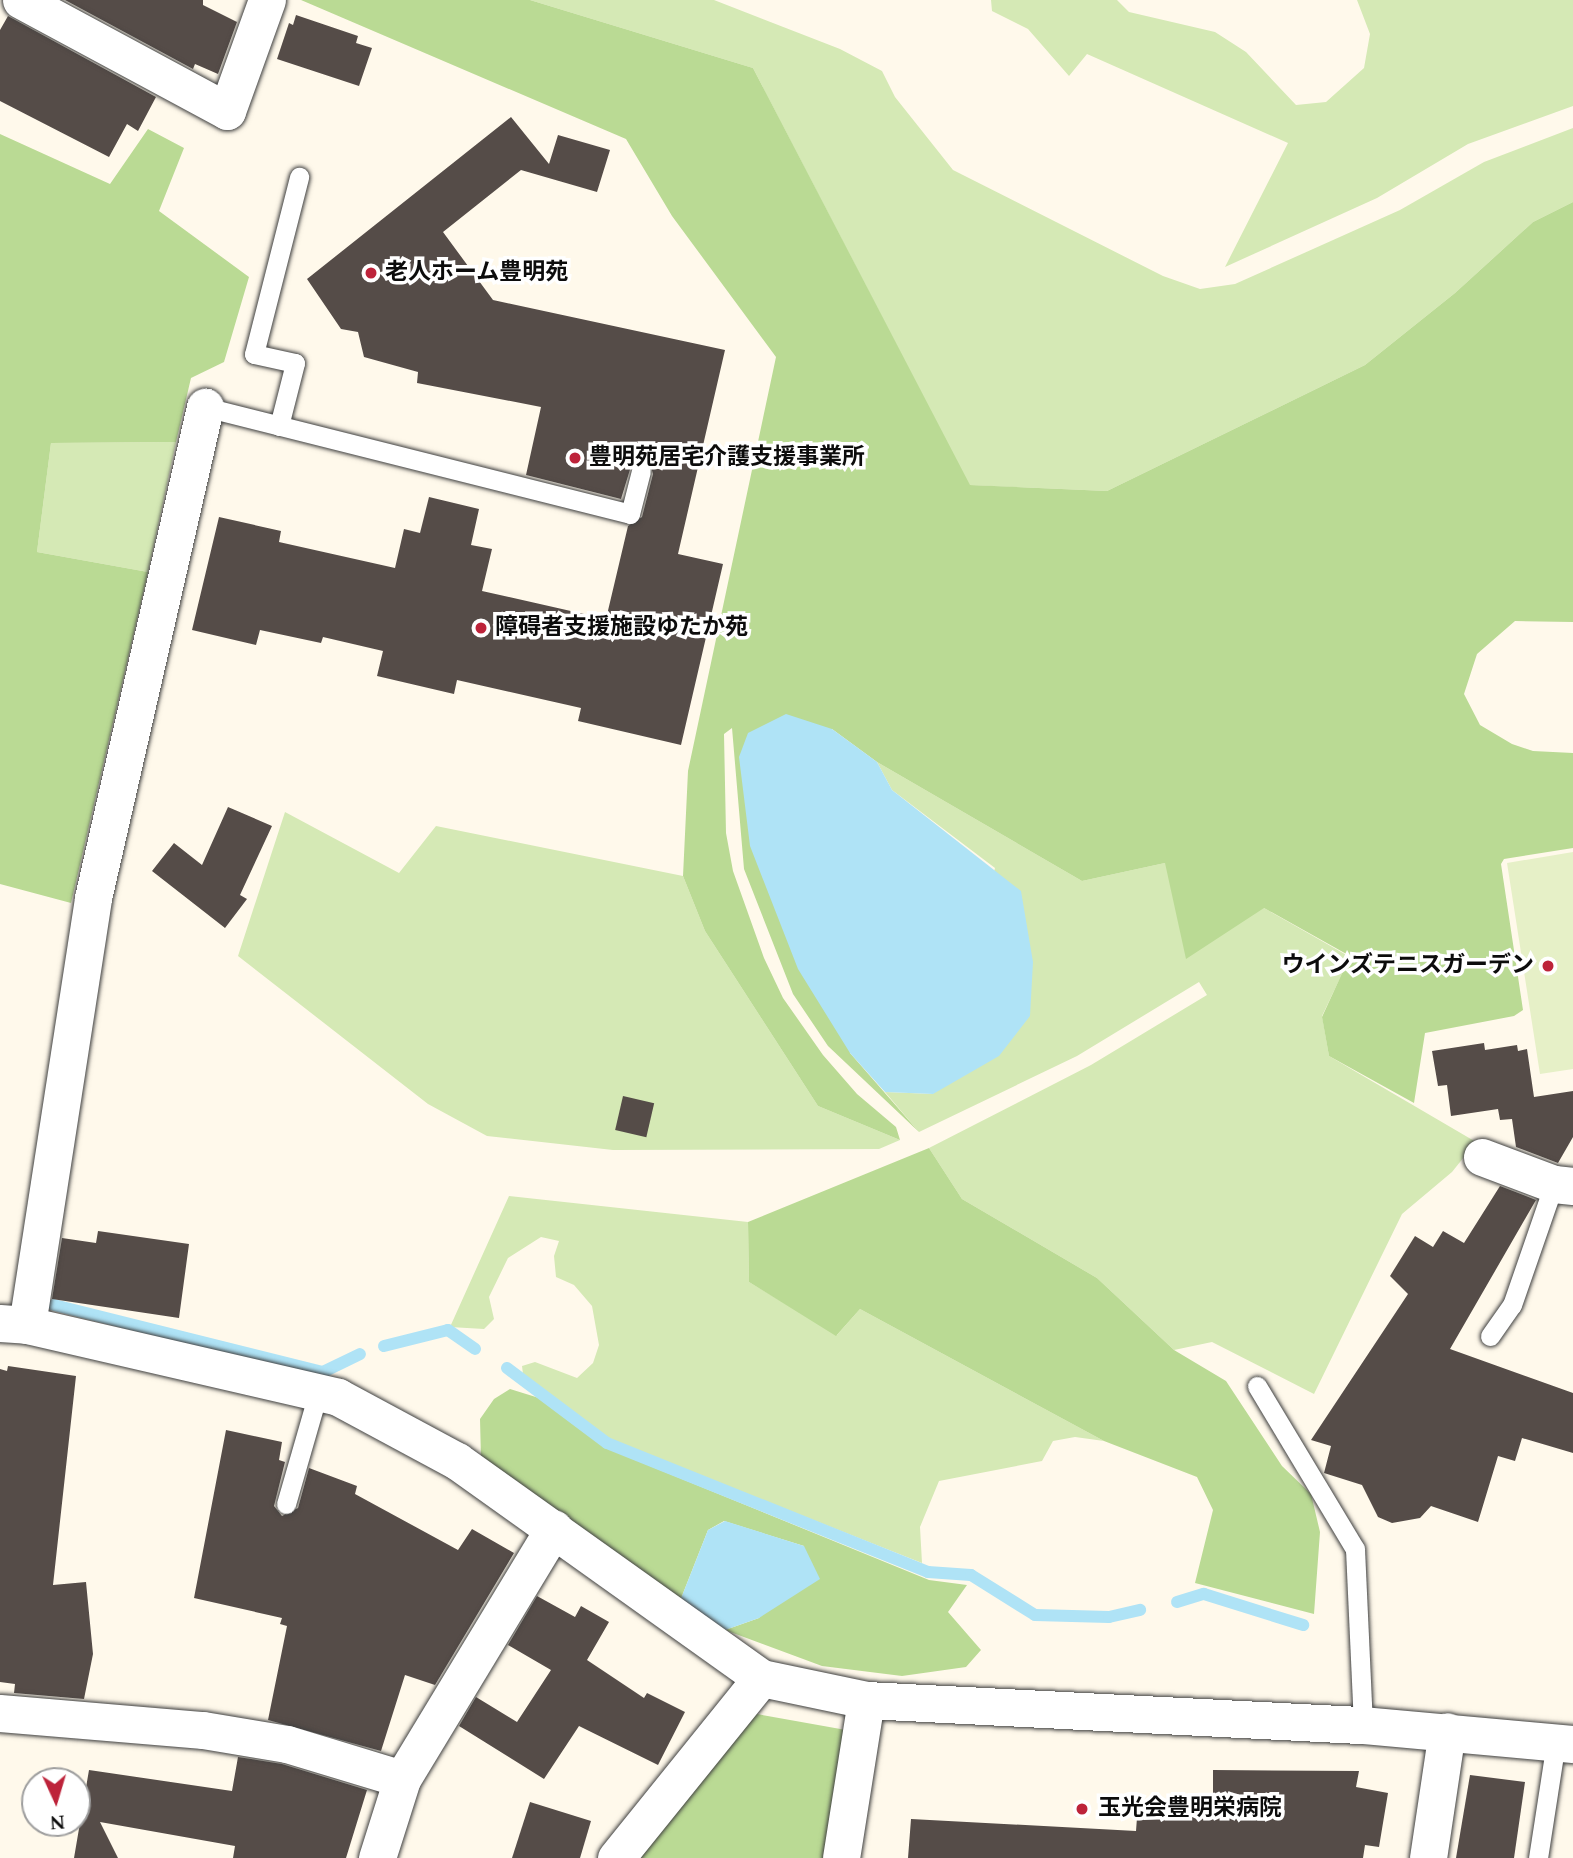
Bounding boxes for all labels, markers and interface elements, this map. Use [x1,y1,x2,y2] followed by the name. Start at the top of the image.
[385,259,569,287] place label: 老人ホーム豊明苑
[363,265,379,281] marker: 老人ホーム豊明苑
[589,444,865,472] place label: 豊明苑居宅介護支援事業所
[567,450,583,466] marker: 豊明苑居宅介護支援事業所
[495,614,748,642] place label: 障碍者支援施設ゆたか苑
[473,620,489,636] marker: 障碍者支援施設ゆたか苑
[1281,952,1534,980] place label: ウインズテニスガーデン
[1540,958,1556,974] marker: ウインズテニスガーデン
[21,1767,91,1837] north arrow
[1098,1795,1282,1823] place label: 玉光会豊明栄病院
[1072,1799,1092,1819] marker: 玉光会豊明栄病院
[49,1806,66,1836] text: N

